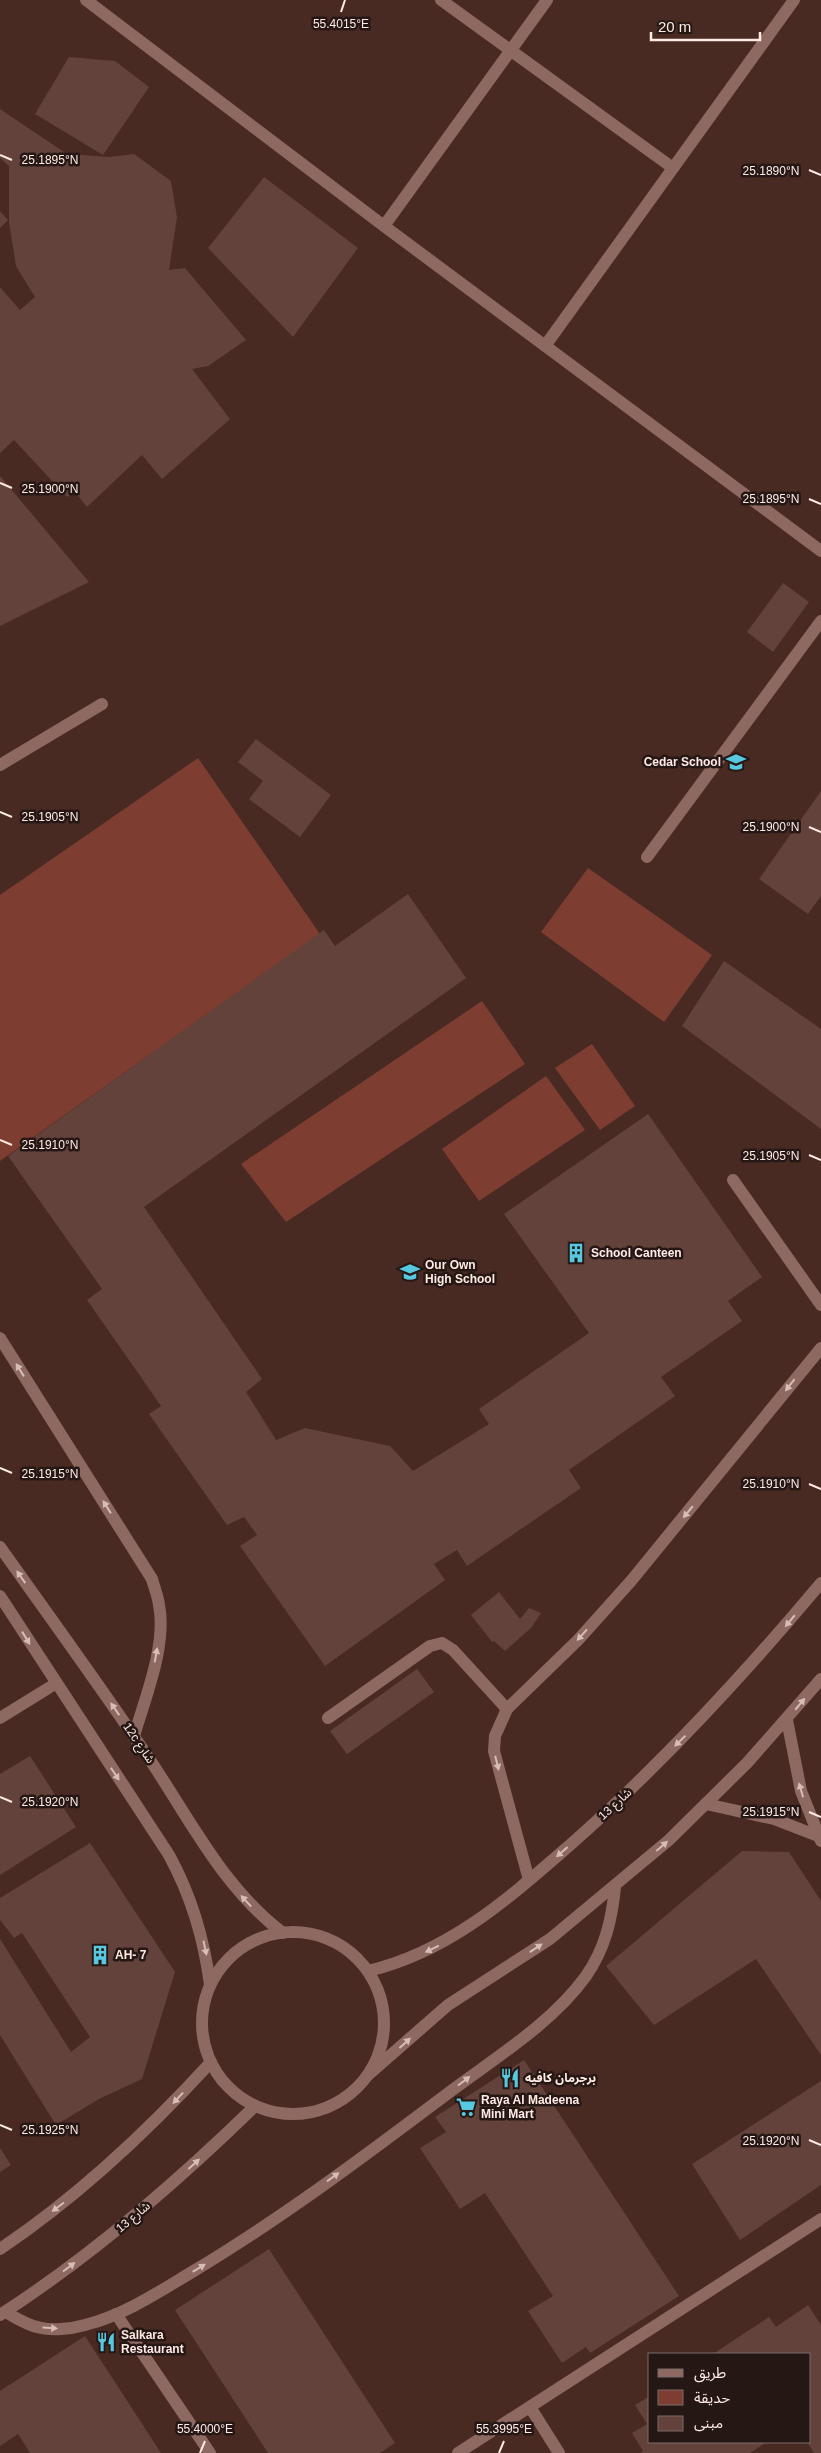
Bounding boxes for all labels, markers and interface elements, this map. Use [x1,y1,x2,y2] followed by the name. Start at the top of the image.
[651,10,760,42] scale bar
[313,17,369,31] text: 55.4015°E
[658,18,691,35] text: 20 m
[22,153,78,167] text: 25.1895°N
[743,164,799,178] text: 25.1890°N
[22,482,78,496] text: 25.1900°N
[743,492,799,506] text: 25.1895°N
[725,751,747,773] school or university icon: Cedar School
[644,755,721,769] place label: Cedar School
[22,810,78,824] text: 25.1905°N
[743,820,799,834] text: 25.1900°N
[22,1138,78,1152] text: 25.1910°N
[743,1149,799,1163] text: 25.1905°N
[565,1242,587,1264] building icon: School Canteen
[591,1246,682,1260] place label: School Canteen
[425,1258,495,1286] place label: Our Own High School
[399,1261,421,1283] school or university icon: Our Own High School
[16,1363,25,1376] one-way arrow
[784,1378,795,1391] one-way arrow
[22,1467,78,1481] text: 25.1915°N
[743,1477,799,1491] text: 25.1910°N
[103,1500,112,1514] one-way arrow
[683,1505,694,1518] one-way arrow
[16,1570,26,1584] one-way arrow
[784,1614,795,1627] one-way arrow
[576,1629,588,1641] one-way arrow
[21,1631,31,1644] one-way arrow
[152,1647,160,1663] one-way arrow
[794,1698,805,1711] one-way arrow
[110,1703,120,1716] one-way arrow
[119,1720,158,1767] street label: 12c شارع
[675,1735,687,1747] one-way arrow
[493,1756,501,1771] one-way arrow
[110,1767,120,1780] one-way arrow
[797,1783,805,1798] one-way arrow
[596,1785,636,1824] street label: شارع 13
[22,1795,78,1809] text: 25.1920°N
[743,1805,799,1819] text: 25.1915°N
[656,1840,669,1851] one-way arrow
[556,1846,568,1858] one-way arrow
[240,1895,252,1907] one-way arrow
[201,1940,209,1956] one-way arrow
[529,1943,543,1953] one-way arrow
[89,1944,111,1966] building icon: AH- 7
[425,1945,439,1953] one-way arrow
[115,1948,147,1962] place label: AH- 7
[398,2037,411,2048] one-way arrow
[499,2067,521,2089] restaurant icon: برجرمان كافيه
[525,2071,596,2085] place label: برجرمان كافيه
[457,2076,471,2086] one-way arrow
[172,2092,184,2104] one-way arrow
[481,2093,580,2121] place label: Raya Al Madeena Mini Mart
[455,2096,477,2118] supermarket icon: Raya Al Madeena Mini Mart
[22,2123,78,2137] text: 25.1925°N
[743,2134,799,2148] text: 25.1920°N
[188,2159,201,2170] one-way arrow
[326,2172,340,2182] one-way arrow
[113,2199,154,2237] street label: شارع 13
[52,2202,65,2213] one-way arrow
[62,2262,75,2273] one-way arrow
[192,2264,205,2273] one-way arrow
[43,2325,59,2333] one-way arrow
[121,2328,184,2356] place label: Salkara Restaurant
[95,2331,117,2353] restaurant icon: Salkara Restaurant
[648,2353,811,2443] legend
[694,2364,726,2383] text: طريق
[694,2389,730,2406] text: حديقة
[694,2414,723,2432] text: مبنى
[177,2422,233,2436] text: 55.4000°E
[476,2422,532,2436] text: 55.3995°E

